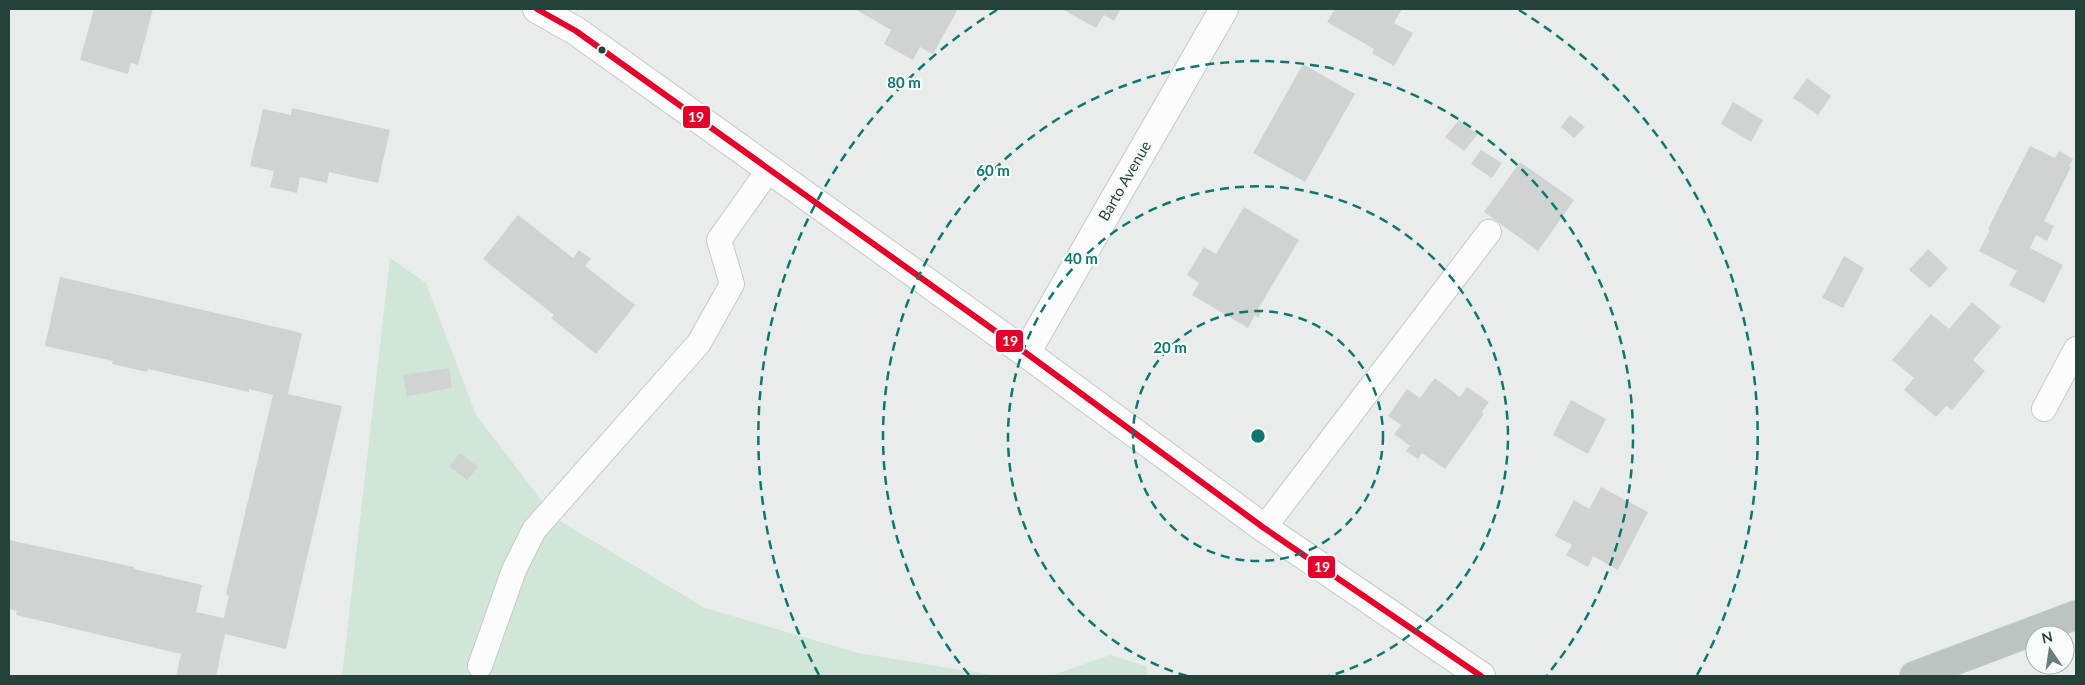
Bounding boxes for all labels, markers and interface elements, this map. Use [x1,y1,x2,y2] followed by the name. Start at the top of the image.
[597,45,607,55] unlabelled marker
[887,73,921,91] text: 80 m
[682,105,711,129] line badge: 19
[688,108,704,125] text: 19
[1094,137,1154,224] street label: Barto Avenue
[976,161,1010,179] text: 60 m
[1064,249,1098,267] text: 40 m
[995,329,1024,353] line badge: 19
[1002,332,1018,349] text: 19
[1153,338,1187,356] text: 20 m
[1249,427,1267,445] centre of rings
[1307,555,1336,579] line badge: 19
[1314,558,1330,575] text: 19
[2025,625,2075,675] north arrow
[2040,627,2054,646] text: N

